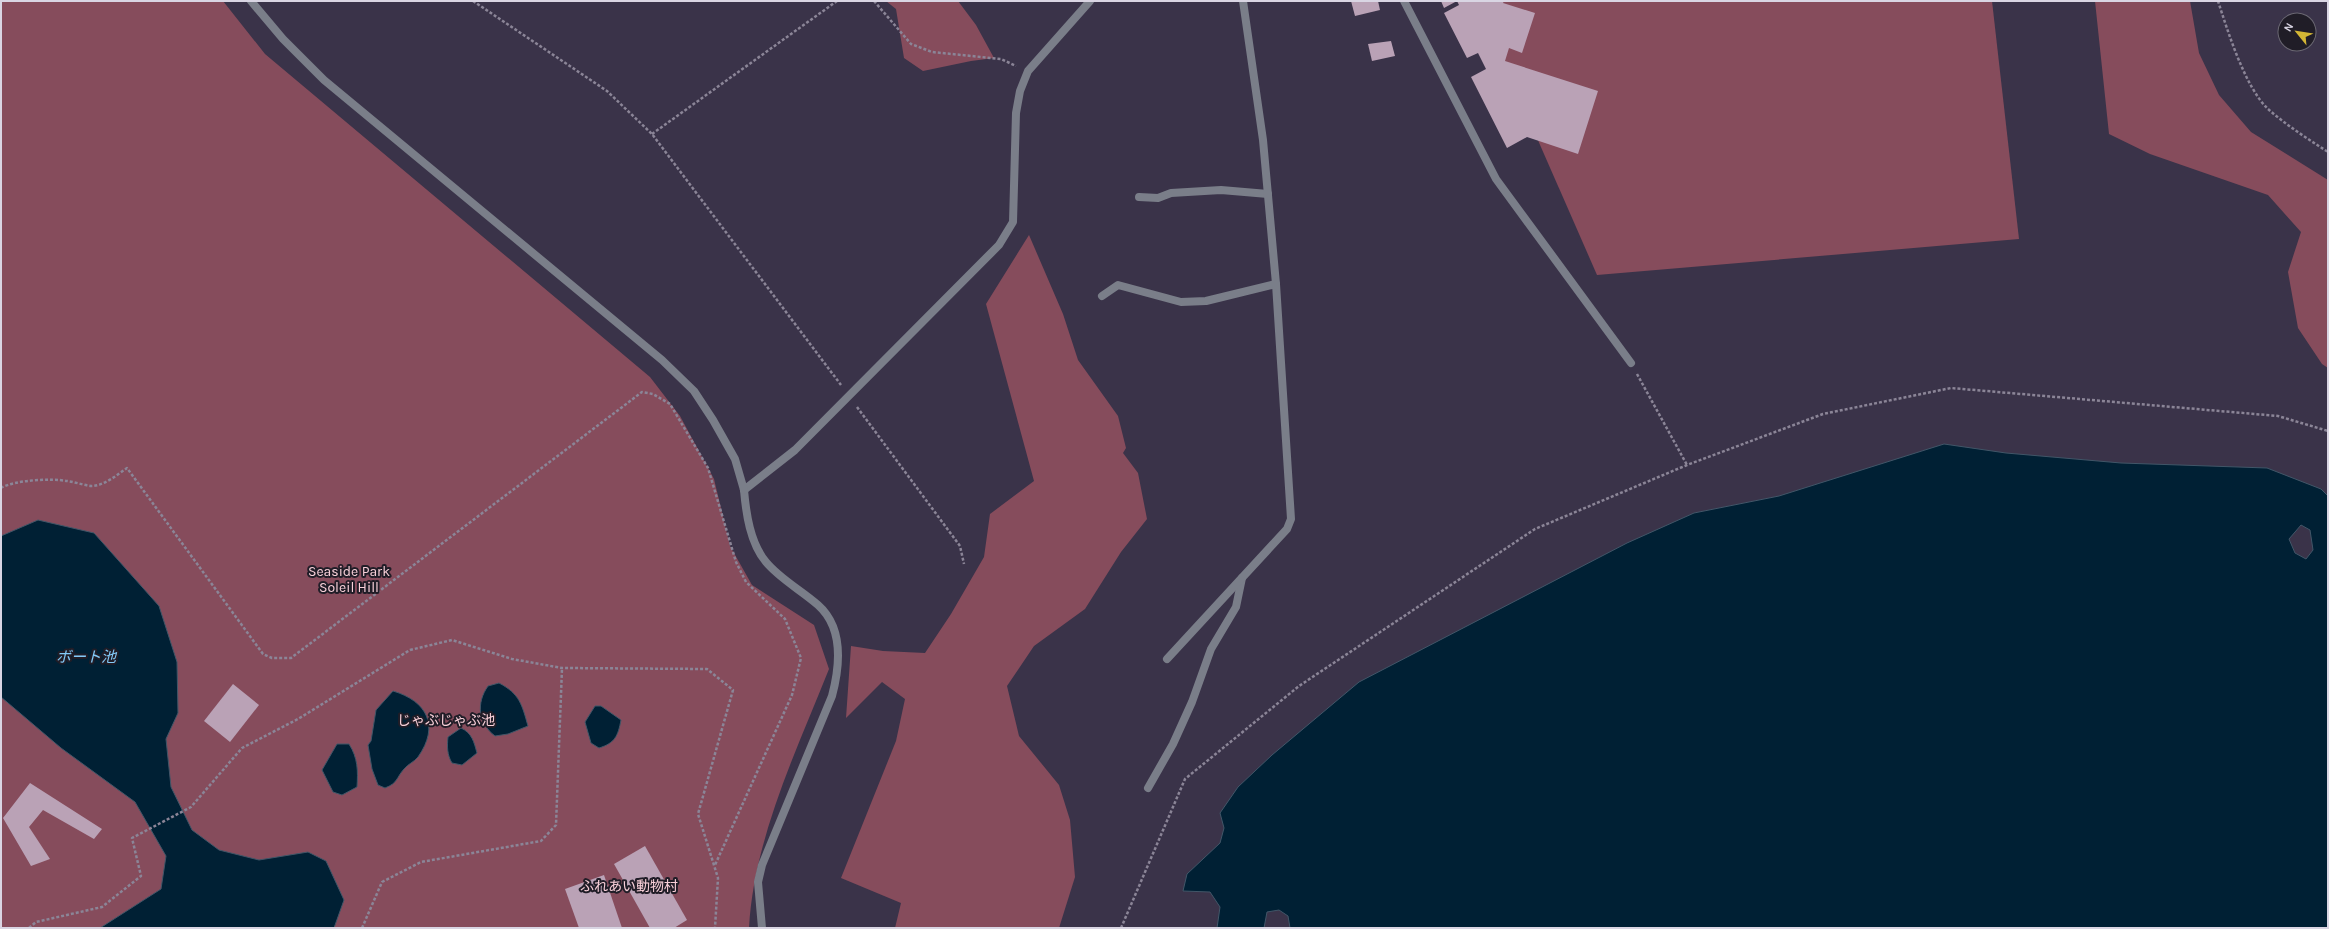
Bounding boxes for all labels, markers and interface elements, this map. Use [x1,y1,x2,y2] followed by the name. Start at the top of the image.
[2277,12,2317,52] north arrow
[2281,21,2296,34] text: N
[308,563,390,596] park label: Seaside Park Soleil Hill
[56,648,118,666] water label: ボート池
[397,712,495,729] park label: じゃぶじゃぶ池
[580,878,678,895] park label: ふれあい動物村

